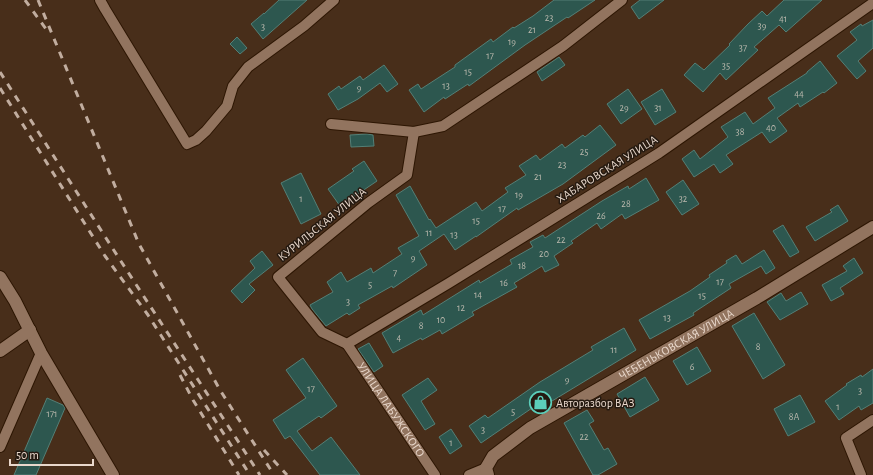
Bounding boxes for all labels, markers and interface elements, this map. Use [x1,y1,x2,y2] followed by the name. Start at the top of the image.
[545,13,553,23] house number: 23
[779,14,787,24] house number: 41
[758,21,767,31] house number: 39
[261,22,265,32] house number: 3
[528,25,536,35] house number: 21
[508,37,516,47] house number: 19
[739,43,747,53] house number: 37
[486,51,494,61] house number: 17
[722,61,730,71] house number: 35
[464,67,472,77] house number: 15
[442,81,450,91] house number: 13
[357,83,362,93] house number: 9
[794,89,804,99] house number: 44
[619,103,629,113] house number: 29
[654,103,662,113] house number: 31
[766,123,776,133] house number: 40
[736,127,745,137] house number: 38
[555,133,659,205] street label: ХАБАРОВСКАЯ УЛИЦА
[580,147,588,157] house number: 25
[558,160,566,170] house number: 23
[534,172,542,182] house number: 21
[276,185,368,263] street label: КУРИЛЬСКАЯ УЛИЦА
[515,190,523,200] house number: 19
[299,194,303,204] house number: 1
[679,194,688,204] house number: 32
[621,199,631,209] house number: 28
[498,204,506,214] house number: 17
[596,211,606,221] house number: 26
[472,216,480,226] house number: 15
[426,228,432,238] house number: 11
[450,230,458,240] house number: 13
[556,235,566,245] house number: 22
[539,249,549,259] house number: 20
[411,253,416,263] house number: 9
[518,261,526,271] house number: 18
[393,268,397,278] house number: 7
[716,277,724,287] house number: 17
[500,278,508,288] house number: 16
[368,280,372,290] house number: 5
[474,290,482,300] house number: 14
[698,291,706,301] house number: 15
[346,297,350,307] house number: 3
[457,303,465,313] house number: 12
[617,307,736,382] street label: ЧЕБЕНЬКОВСКАЯ УЛИЦА
[663,313,671,323] house number: 13
[437,315,445,325] house number: 10
[419,321,424,331] house number: 8
[397,333,402,343] house number: 4
[756,342,761,352] house number: 8
[611,345,617,355] house number: 11
[355,360,427,459] street label: УЛИЦА ЛАБУЖСКОГО
[690,362,695,372] house number: 6
[565,375,570,385] house number: 9
[307,384,315,394] house number: 17
[858,386,862,396] house number: 3
[527,390,553,416] shop icon: Авторазбор ВАЗ
[556,397,635,409] place label: Авторазбор ВАЗ
[836,402,840,412] house number: 1
[511,407,515,417] house number: 5
[46,409,58,419] house number: 171
[789,412,799,422] house number: 8А
[481,425,485,435] house number: 3
[579,432,589,442] house number: 22
[449,438,453,448] house number: 1
[10,441,93,467] scale bar
[16,449,39,461] text: 50 m

